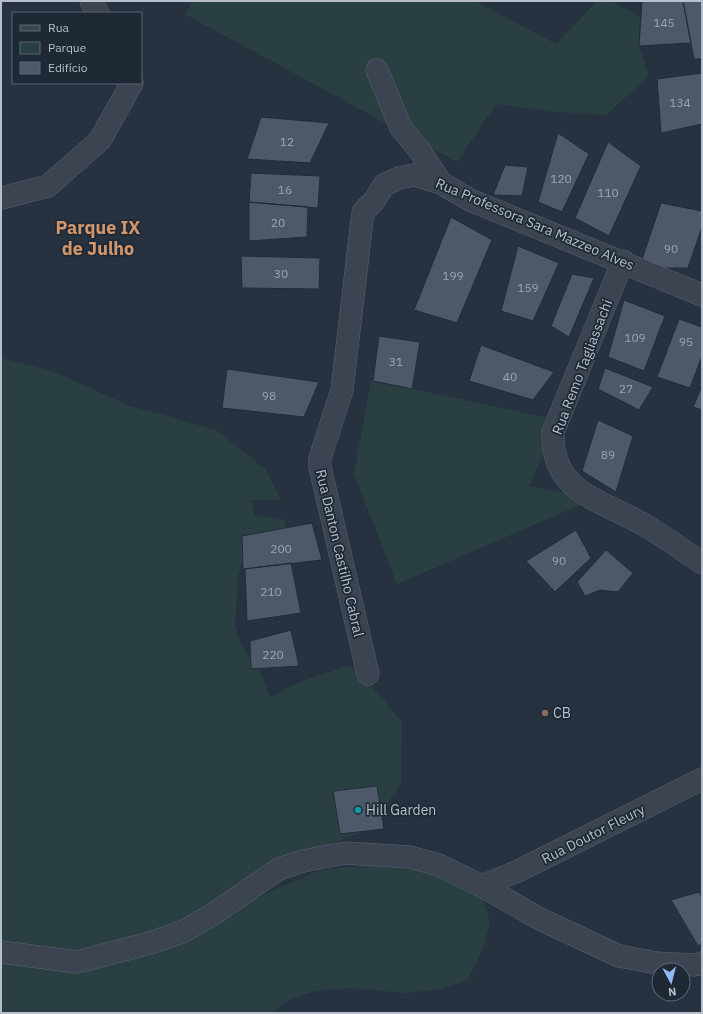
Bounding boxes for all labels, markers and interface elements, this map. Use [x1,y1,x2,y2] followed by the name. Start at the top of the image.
[12,12,142,84] legend
[653,15,675,30] house number: 145
[48,20,69,35] text: Rua
[48,40,87,55] text: Parque
[48,60,88,75] text: Edifício
[669,95,691,110] house number: 134
[280,134,294,149] house number: 12
[550,171,572,186] house number: 120
[433,174,637,274] street label: Rua Professora Sara Mazzeo Alves
[278,182,292,197] house number: 16
[597,185,619,200] house number: 110
[271,215,285,230] house number: 20
[56,216,140,260] district label: Parque IX de Julho
[664,241,678,256] house number: 90
[274,266,288,281] house number: 30
[442,268,464,283] house number: 199
[517,280,539,295] house number: 159
[548,297,616,437] street label: Rua Remo Tagliassachi
[624,330,646,345] house number: 109
[679,334,693,349] house number: 95
[389,354,403,369] house number: 31
[503,369,517,384] house number: 40
[619,381,633,396] house number: 27
[262,388,276,403] house number: 98
[601,447,615,462] house number: 89
[312,467,368,639] street label: Rua Danton Castilho Cabral
[270,541,292,556] house number: 200
[552,553,566,568] house number: 90
[260,584,282,599] house number: 210
[262,647,284,662] house number: 220
[553,704,571,722] place label: CB
[540,708,550,718] marker: CB
[538,800,648,868] street label: Rua Doutor Fleury
[366,801,436,819] place label: Hill Garden
[353,805,363,815] marker: Hill Garden
[651,962,691,1002] north arrow
[667,984,677,999] text: N

